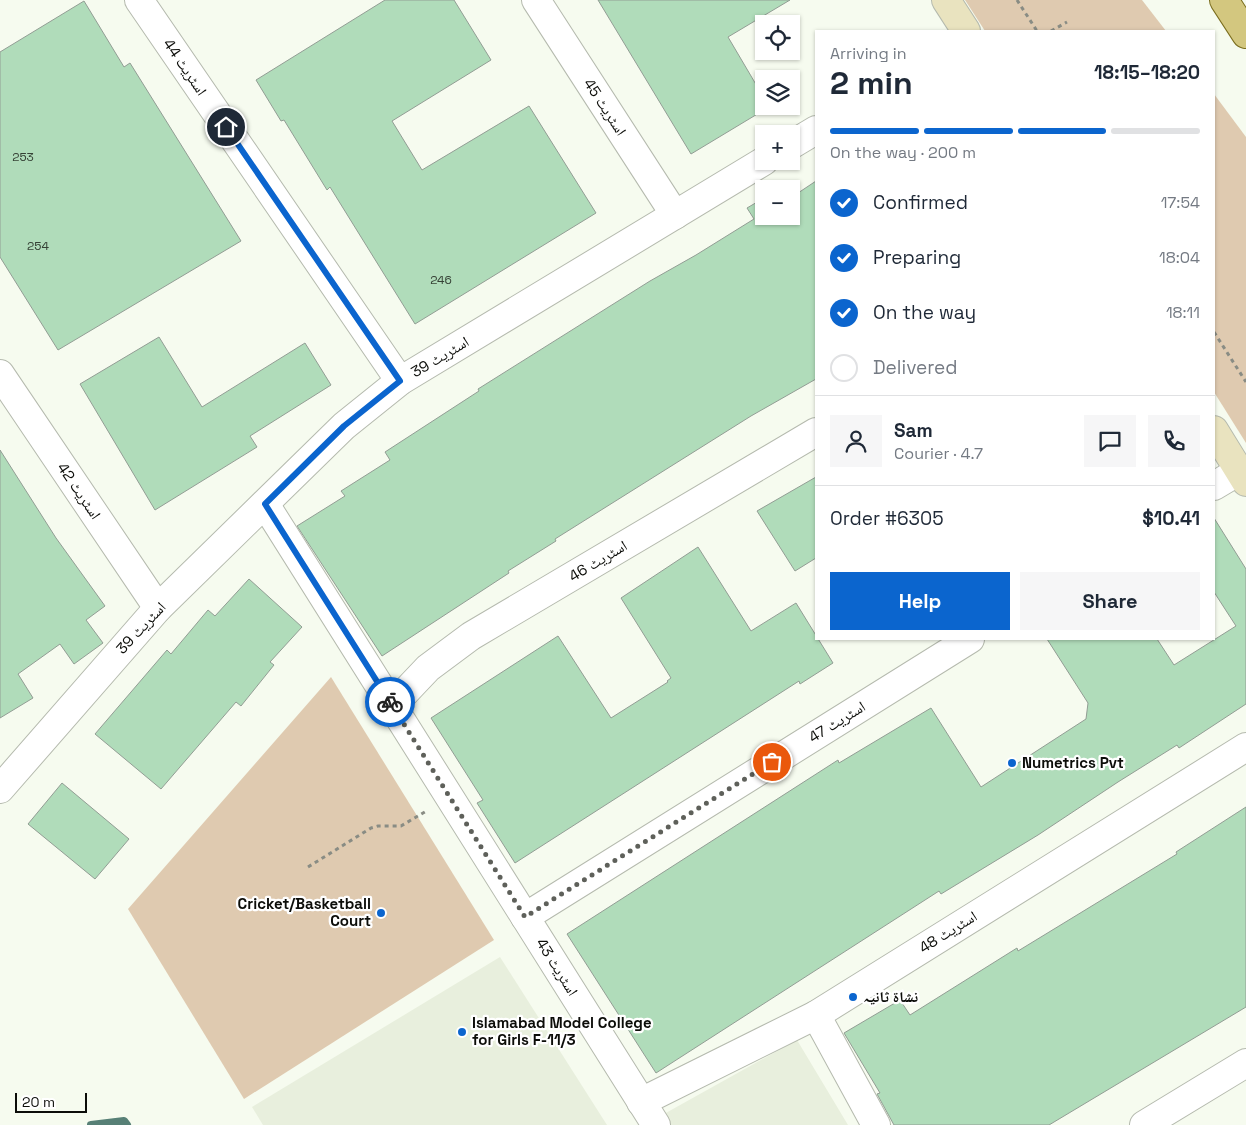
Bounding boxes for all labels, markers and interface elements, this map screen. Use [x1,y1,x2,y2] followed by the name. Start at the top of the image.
[755,15,800,225] map controls
[755,15,800,60] button: locate
[159,34,211,99] street label: اسٹریٹ 44
[830,43,907,64] text: Arriving in
[1094,60,1200,85] text: 18:15–18:20
[830,63,913,103] text: 2 min
[755,70,800,115] button: layers
[580,74,631,139] street label: اسٹریٹ 45
[205,106,247,148] pin
[212,113,240,141] icon: home
[755,125,800,170] button: +
[830,142,976,163] text: On the way · 200 m
[12,149,34,165] house number: 253
[755,180,800,225] button: −
[830,189,858,217] icon: check
[873,190,968,215] text: Confirmed
[1161,192,1200,213] text: 17:54
[27,238,49,254] house number: 254
[830,244,858,272] icon: check
[873,245,961,270] text: Preparing
[1159,247,1200,268] text: 18:04
[430,272,452,288] house number: 246
[830,299,858,327] icon: check
[873,300,976,325] text: On the way
[1166,302,1200,323] text: 18:11
[407,332,472,381] street label: اسٹریٹ 39
[873,355,958,380] text: Delivered
[830,415,882,467] button: person
[1084,415,1136,467] button: chat
[1148,415,1200,467] button: phone
[894,418,933,443] text: Sam
[894,443,983,464] text: Courier · 4.7
[53,459,105,523] street label: اسٹریٹ 42
[830,506,944,531] text: Order #6305
[1142,506,1200,531] text: $10.41
[565,536,630,585] street label: اسٹریٹ 46
[830,572,1010,630] button: Help
[1020,572,1200,630] button: Share
[112,598,170,658] street label: اسٹریٹ 39
[365,677,415,727] courier
[376,688,404,716] icon: bike
[805,697,869,746] street label: اسٹریٹ 47
[751,741,793,783] pin
[758,748,786,776] icon: bag
[1022,753,1124,772] place label: Numetrics Pvt
[1006,757,1018,769] marker: Numetrics Pvt
[238,894,371,930] place label: Cricket/Basketball Court
[915,906,980,957] street label: اسٹریٹ 48
[375,907,387,919] marker: Cricket/Basketball Court
[532,934,583,999] street label: اسٹریٹ 43
[863,987,918,1006] place label: نشاۃ ثانیہ
[847,991,859,1003] marker: نشاۃ ثانیہ
[472,1013,652,1049] place label: Islamabad Model College for Girls F-11/3
[456,1026,468,1038] marker: Islamabad Model College for Girls F-11/3
[15,1090,88,1113] scale bar
[22,1093,55,1111] text: 20 m

